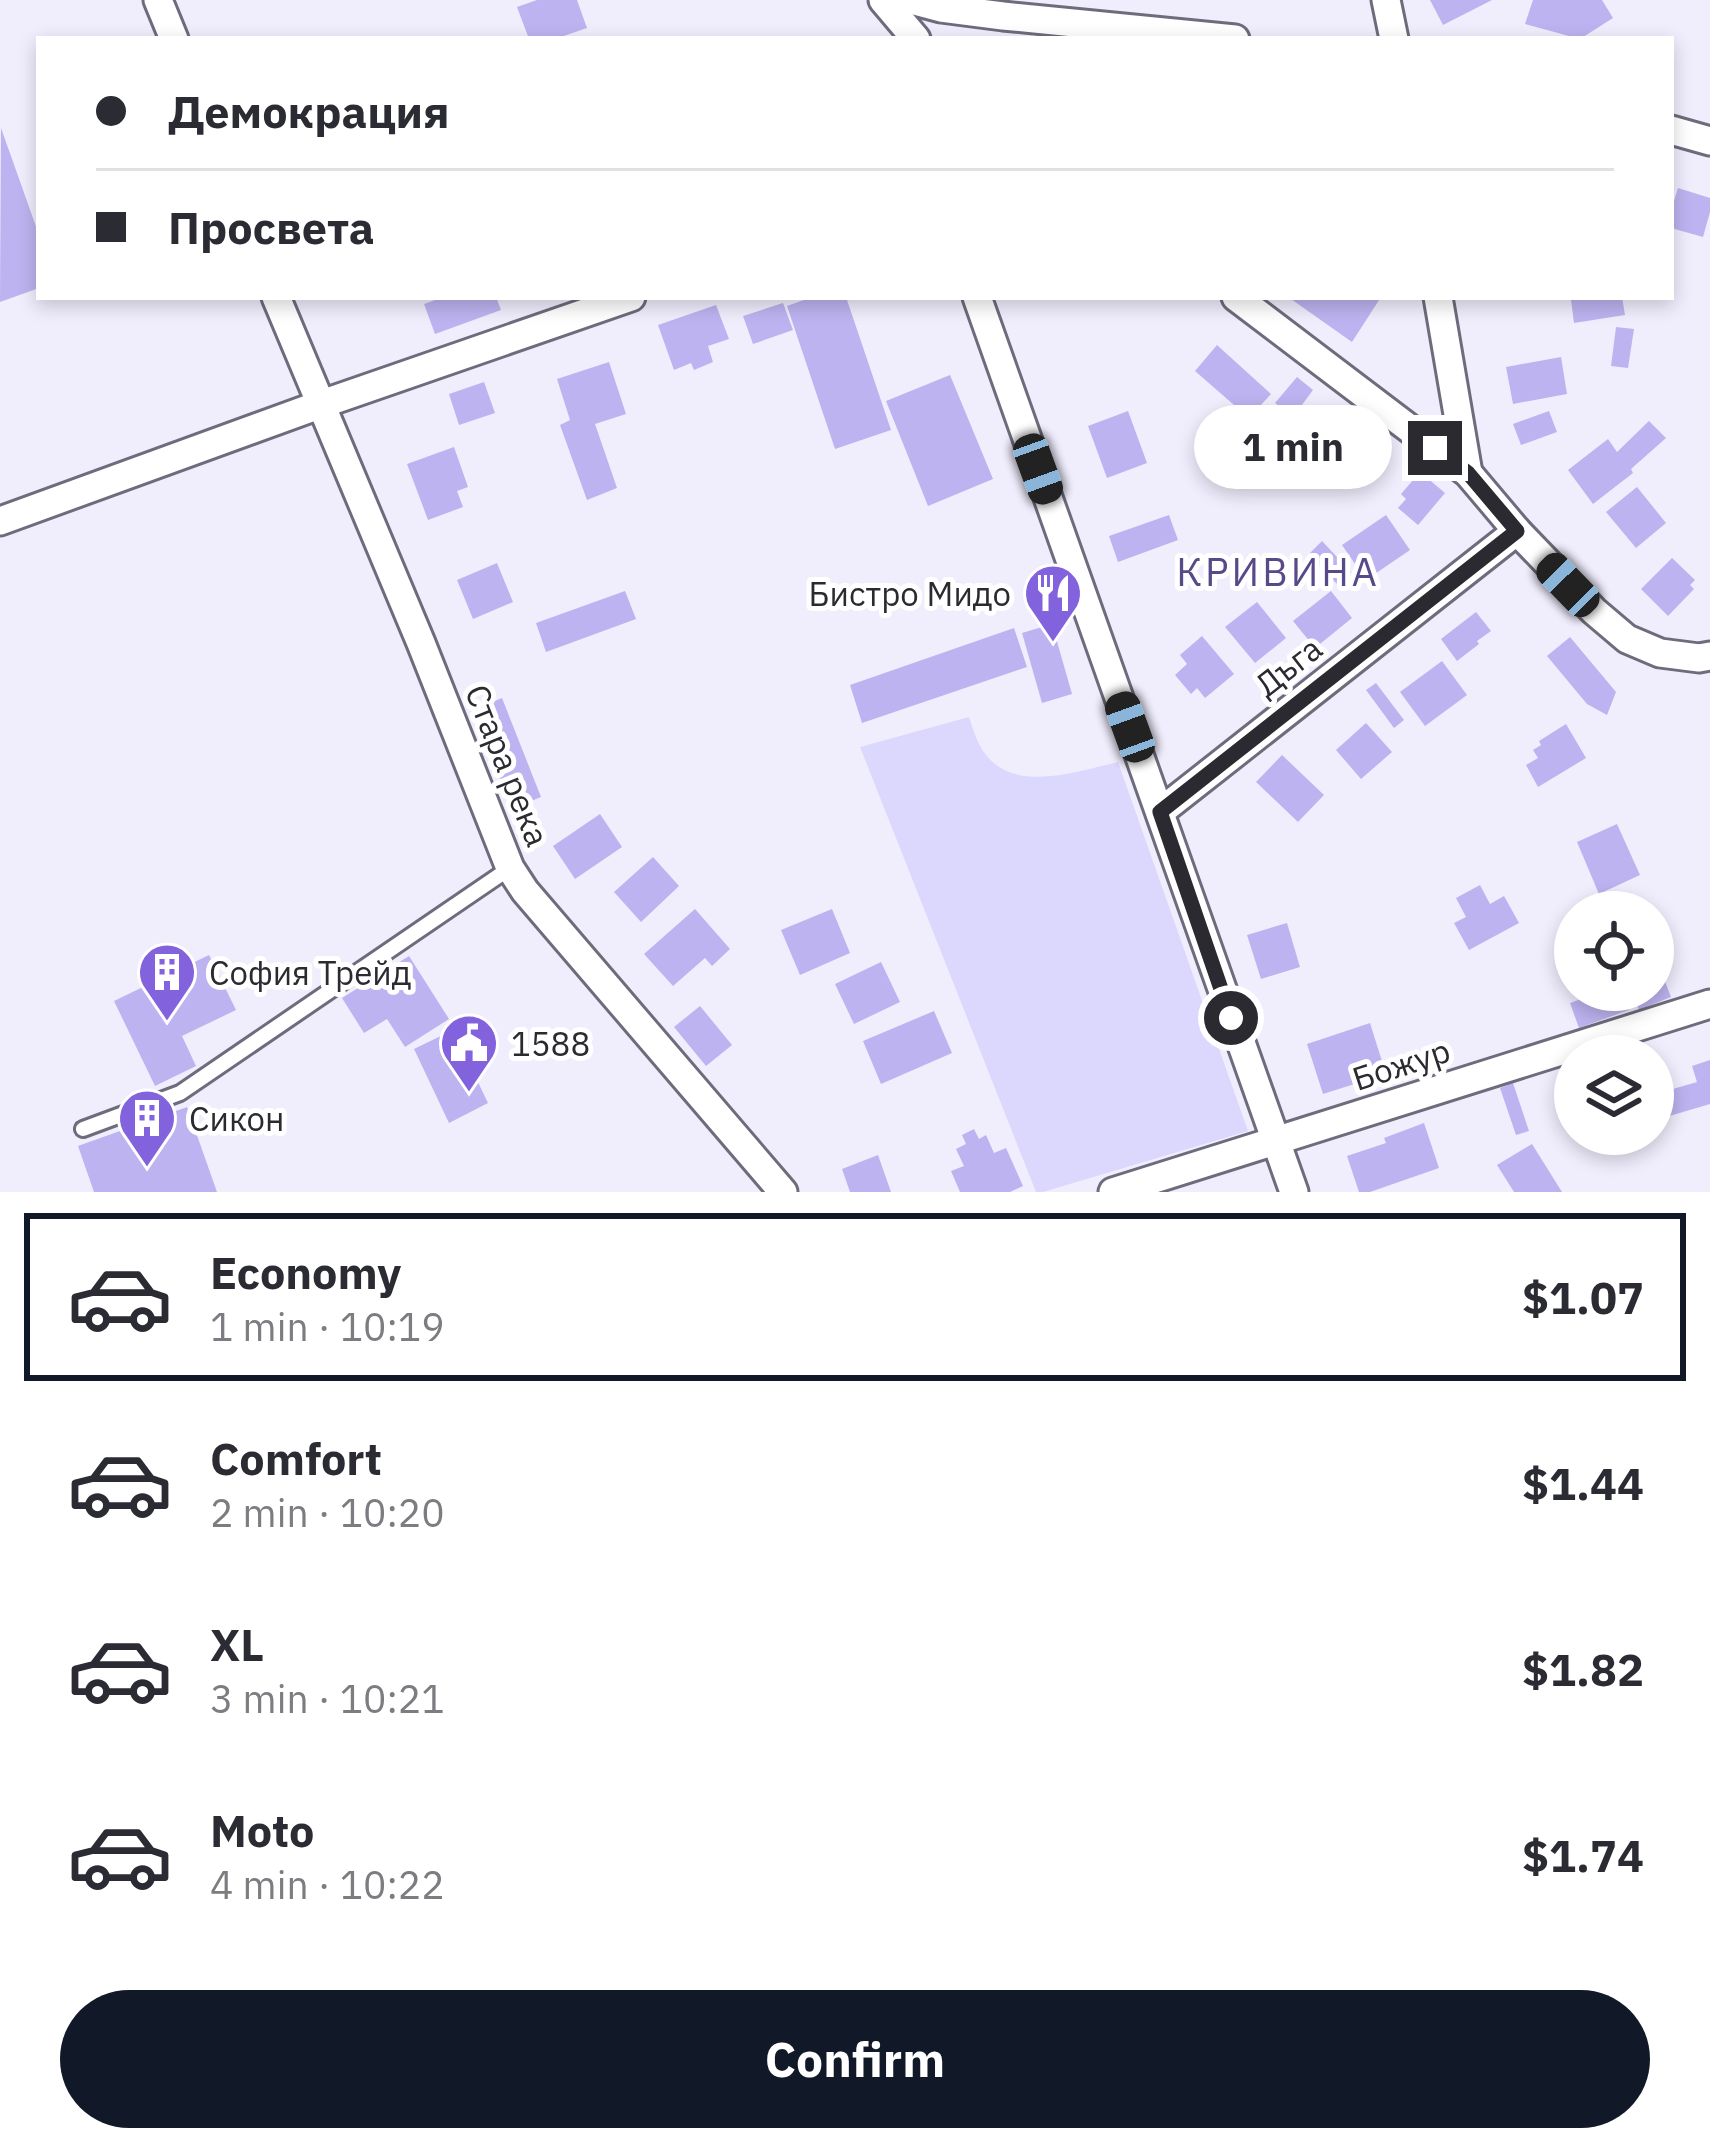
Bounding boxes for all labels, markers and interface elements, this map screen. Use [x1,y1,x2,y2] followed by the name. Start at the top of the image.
[168,82,449,140] text: Демокрация
[168,198,374,256] text: Просвета
[1195,406,1393,490] callout: 1 min
[1242,421,1344,472] text: 1 min
[1408,421,1462,475] route end
[1009,429,1067,509] car
[1176,546,1380,597] district label: КРИВИНА
[1530,547,1606,623] car
[1022,562,1084,644] restaurant icon: Бистро Мидо
[809,572,1011,615] place label: Бистро Мидо
[1246,626,1330,706] street label: Дъга
[456,678,560,852] street label: Стара река
[1101,687,1159,767] car
[1554,891,1674,1155] map controls
[1554,891,1674,1011] button: locate
[136,941,198,1023] building icon: София Трейд
[209,951,411,994] place label: София Трейд
[1204,991,1258,1045] route start
[438,1012,500,1094] public building icon: 1588
[511,1022,590,1065] place label: 1588
[1347,1028,1455,1100] street label: Божур
[1554,1035,1674,1155] button: layers
[116,1087,178,1169] building icon: Сикон
[189,1097,284,1140] place label: Сикон
[66,1243,174,1351] icon: car
[210,1243,401,1301] text: Economy
[1522,1268,1644,1326] text: $1.07
[210,1301,445,1352] text: 1 min · 10:19
[66,1429,174,1537] icon: car
[210,1429,382,1487] text: Comfort
[1522,1454,1644,1512] text: $1.44
[210,1487,445,1538] text: 2 min · 10:20
[66,1615,174,1723] icon: car
[210,1615,264,1673] text: XL
[1522,1640,1644,1698] text: $1.82
[210,1673,445,1724] text: 3 min · 10:21
[66,1801,174,1909] icon: car
[210,1801,314,1859] text: Moto
[1522,1826,1644,1884] text: $1.74
[210,1859,445,1910] text: 4 min · 10:22
[60,1990,1650,2128] button: Confirm

